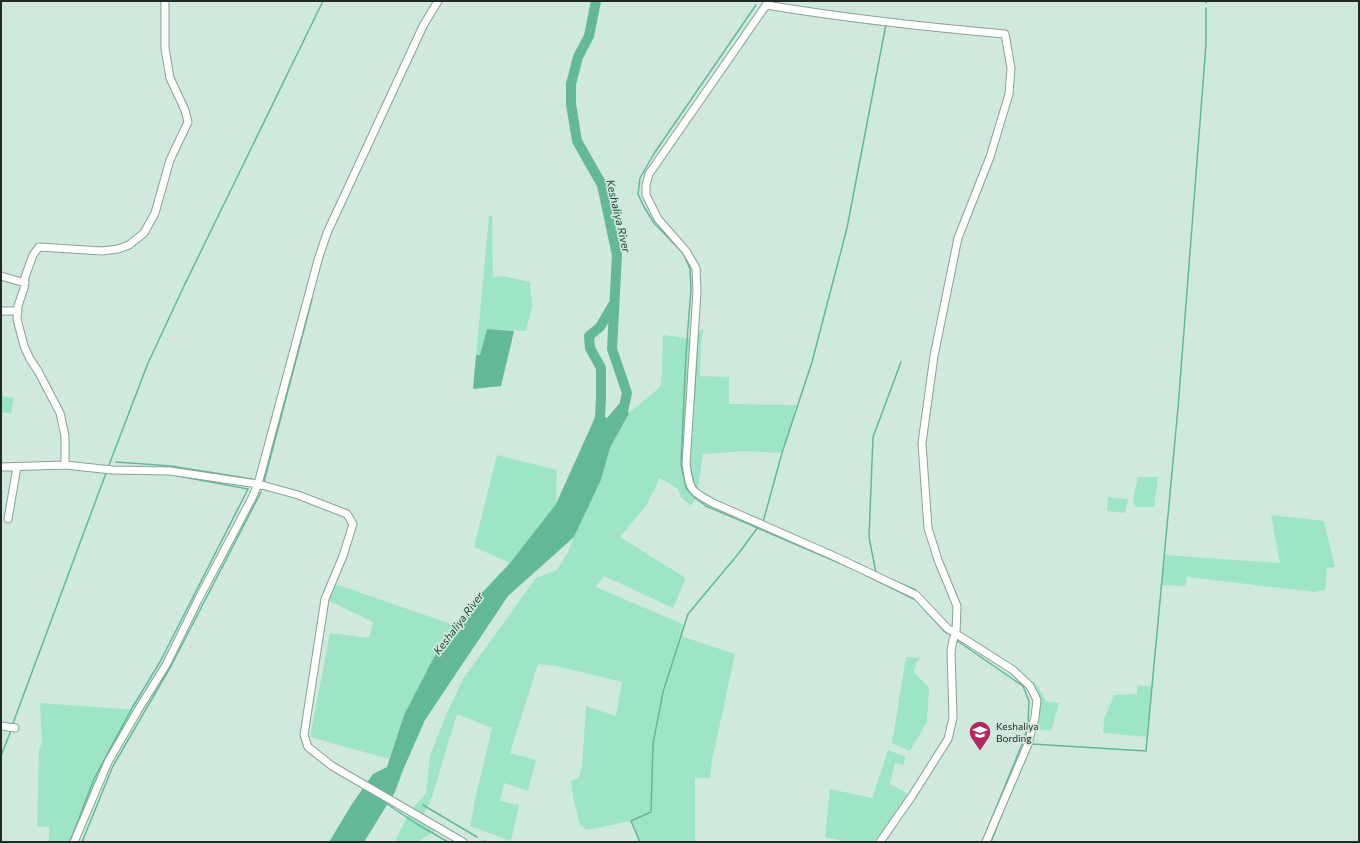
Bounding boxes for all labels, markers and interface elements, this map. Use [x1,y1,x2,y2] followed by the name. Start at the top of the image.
[604,178,634,254] water label: Keshaliya River
[430,589,486,657] water label: Keshaliya River
[967,719,993,752] school or university icon: Keshaliya Bording
[996,720,1039,744] place label: Keshaliya Bording

